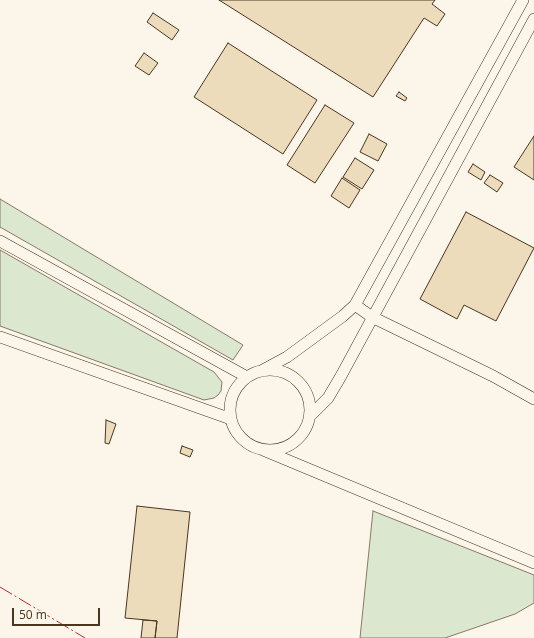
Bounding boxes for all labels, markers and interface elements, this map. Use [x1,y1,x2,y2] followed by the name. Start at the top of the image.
[14,600,102,626] scale bar
[19,606,47,623] text: 50 m

